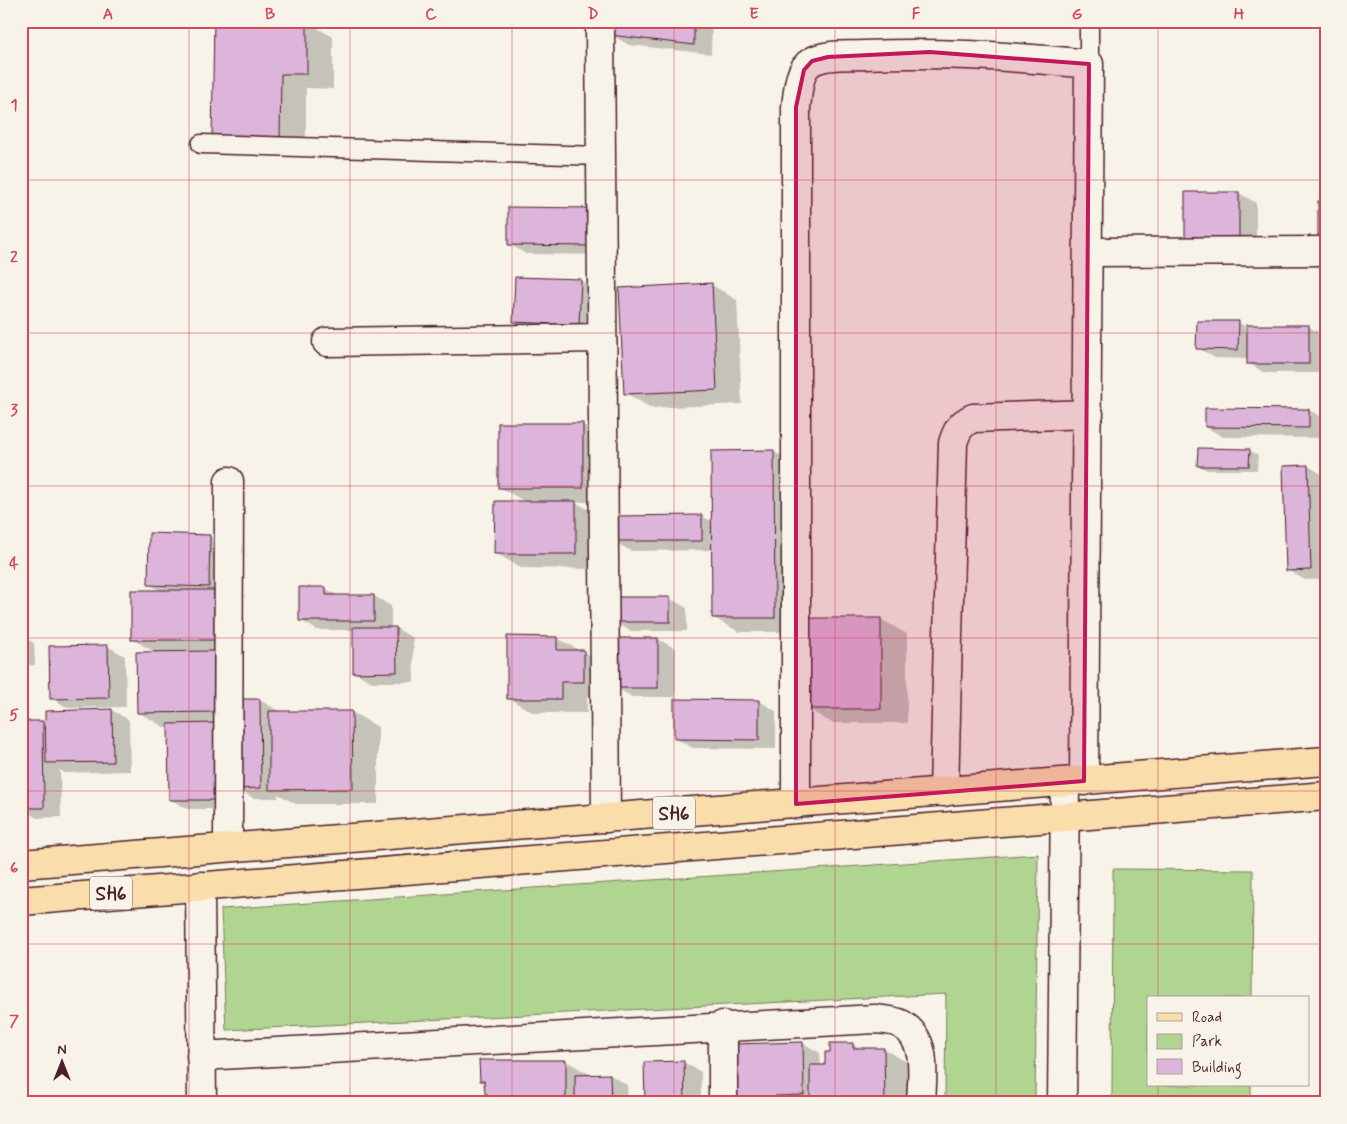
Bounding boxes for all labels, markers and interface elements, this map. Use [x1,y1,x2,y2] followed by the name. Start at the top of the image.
[103,4,113,25] text: A
[265,4,275,25] text: B
[425,4,437,25] text: C
[587,4,599,25] text: D
[749,4,759,25] text: E
[912,4,921,25] text: F
[1072,4,1083,25] text: G
[1234,4,1245,25] text: H
[10,95,18,116] text: 1
[10,247,18,268] text: 2
[10,400,18,421] text: 3
[9,553,19,574] text: 4
[9,705,19,726] text: 5
[653,796,695,830] road number: SH6
[10,858,18,879] text: 6
[90,876,132,910] road number: SH6
[1147,996,1310,1086] legend
[1192,1008,1222,1028] text: Road
[9,1011,19,1032] text: 7
[1192,1032,1222,1052] text: Park
[38,1036,88,1086] north arrow
[57,1041,67,1059] text: N
[1192,1058,1242,1079] text: Building

